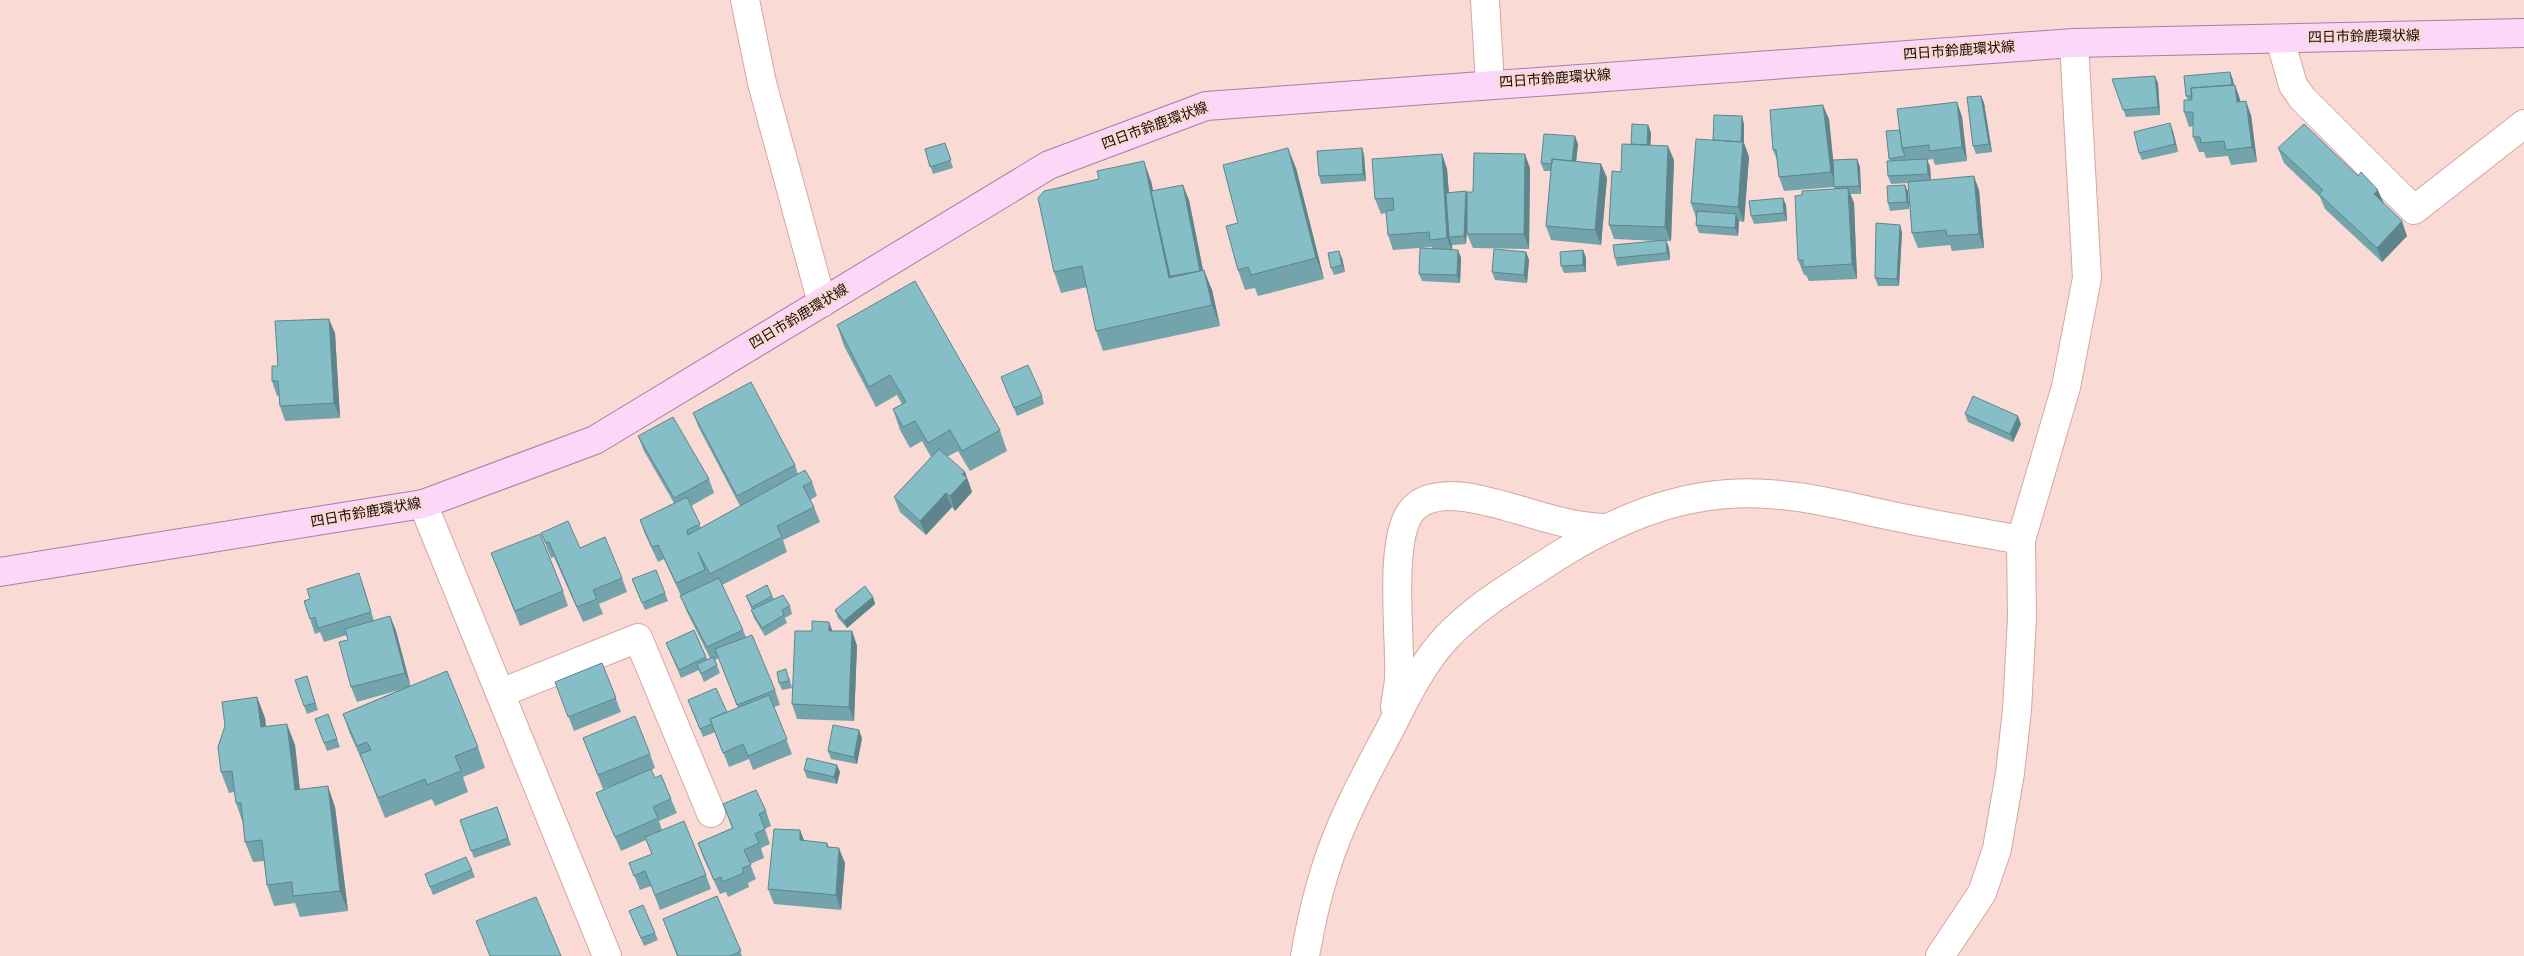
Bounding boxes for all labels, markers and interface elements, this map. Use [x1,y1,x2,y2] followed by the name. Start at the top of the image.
[2308,26,2420,48] street label: 四日市鈴鹿環状線
[1902,37,2016,65] street label: 四日市鈴鹿環状線
[1498,65,1612,93] street label: 四日市鈴鹿環状線
[1099,97,1211,155] street label: 四日市鈴鹿環状線
[746,280,852,354] street label: 四日市鈴鹿環状線
[309,493,423,533] street label: 四日市鈴鹿環状線

